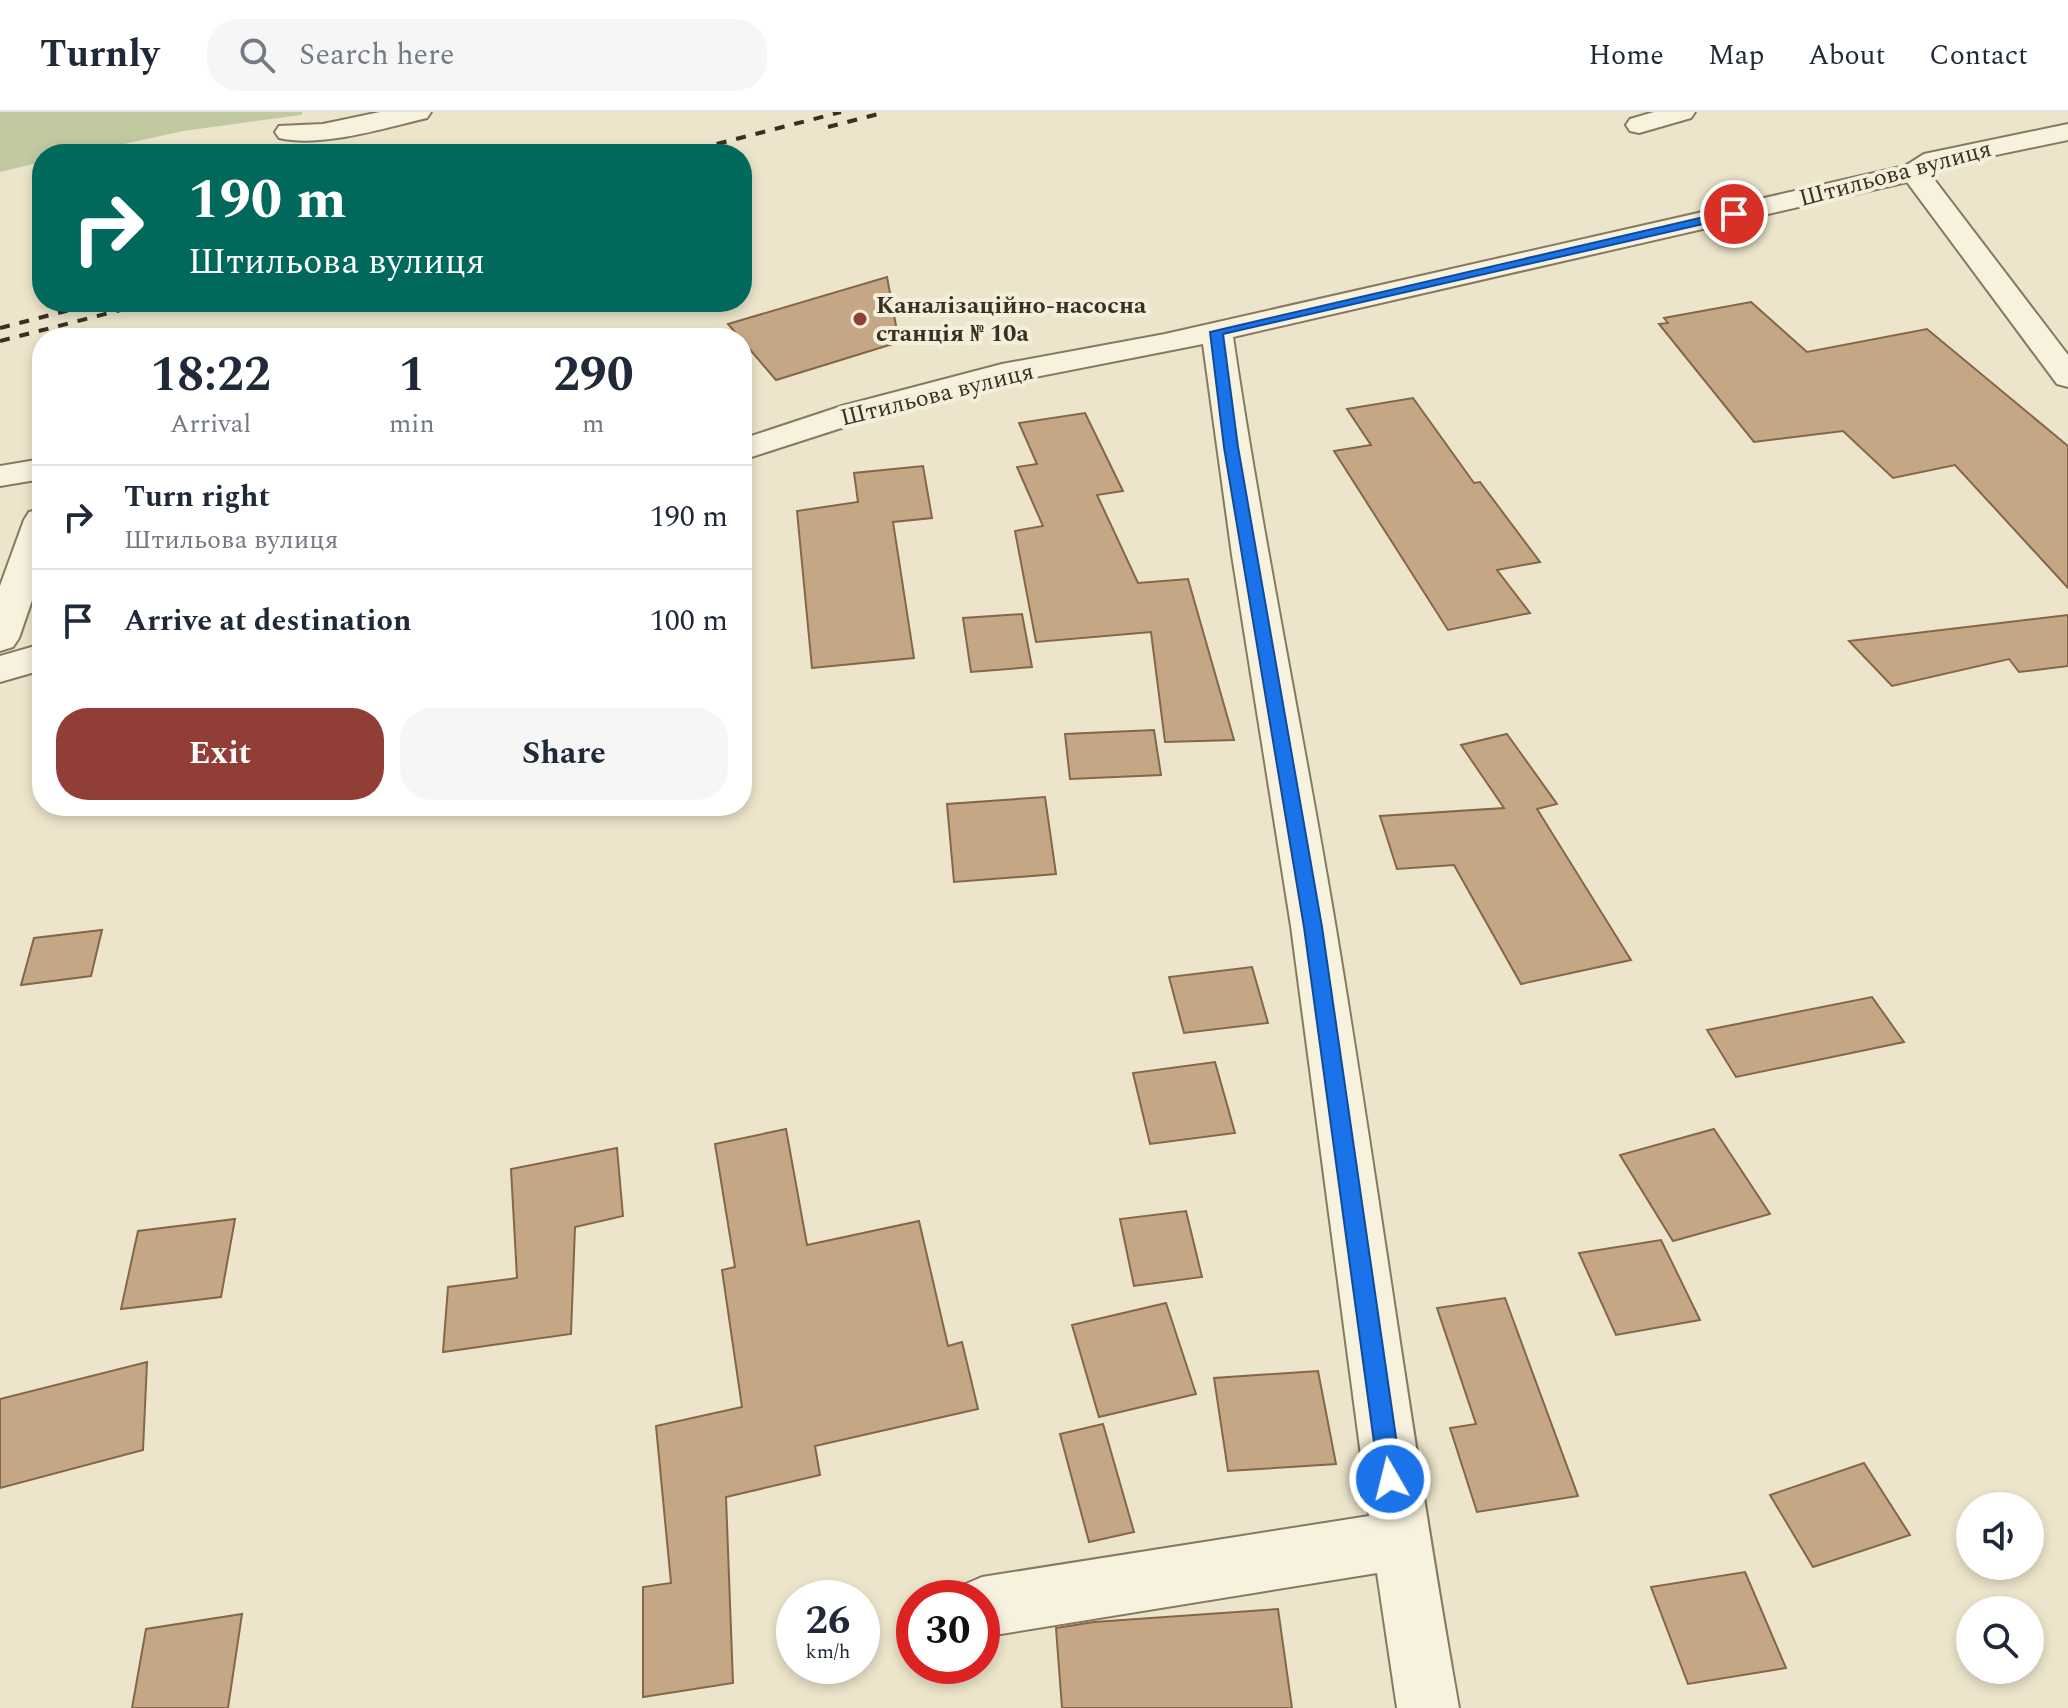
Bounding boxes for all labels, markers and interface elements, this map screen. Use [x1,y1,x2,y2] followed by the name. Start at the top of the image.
[207,19,767,91] search box
[40,26,159,84] text: Turnly
[299,32,455,78] text: Search here
[235,33,279,77] icon: search
[1588,34,1664,77] text: Home
[1708,34,1764,77] text: Map
[1808,34,1885,77] text: About
[1929,34,2028,77] text: Contact
[1795,131,1996,217] street label: Штильова вулиця
[188,158,347,243] text: 190 m
[56,176,160,280] icon: right
[1700,180,1768,248] pin
[1712,192,1756,236] icon: arrive
[188,235,485,290] text: Штильова вулиця
[876,288,1147,352] place label: Каналізаційно-насосна станція № 10а
[851,310,869,328] marker: Каналізаційно-насосна станція № 10а
[150,339,271,412] text: 18:22
[398,339,425,412] text: 1
[553,339,634,412] text: 290
[837,354,1038,436] street label: Штильова вулиця
[170,404,251,444] text: Arrival
[389,404,435,444] text: min
[582,404,604,444] text: m
[124,474,270,520] text: Turn right
[650,494,728,540] text: 190 m
[56,495,100,539] icon: right
[124,520,339,560] text: Штильова вулиця
[124,598,411,644] text: Arrive at destination
[650,598,728,644] text: 100 m
[56,599,100,643] icon: arrive
[56,708,384,800] button: Exit
[400,708,728,800] button: Share
[1348,1437,1432,1521] position arrow
[1956,1492,2044,1684] map controls
[1956,1492,2044,1580] button: sound
[896,1580,1000,1684] speed limit sign: 30
[806,1591,850,1652] text: 26
[1956,1596,2044,1684] button: search
[806,1637,851,1667] text: km/h

